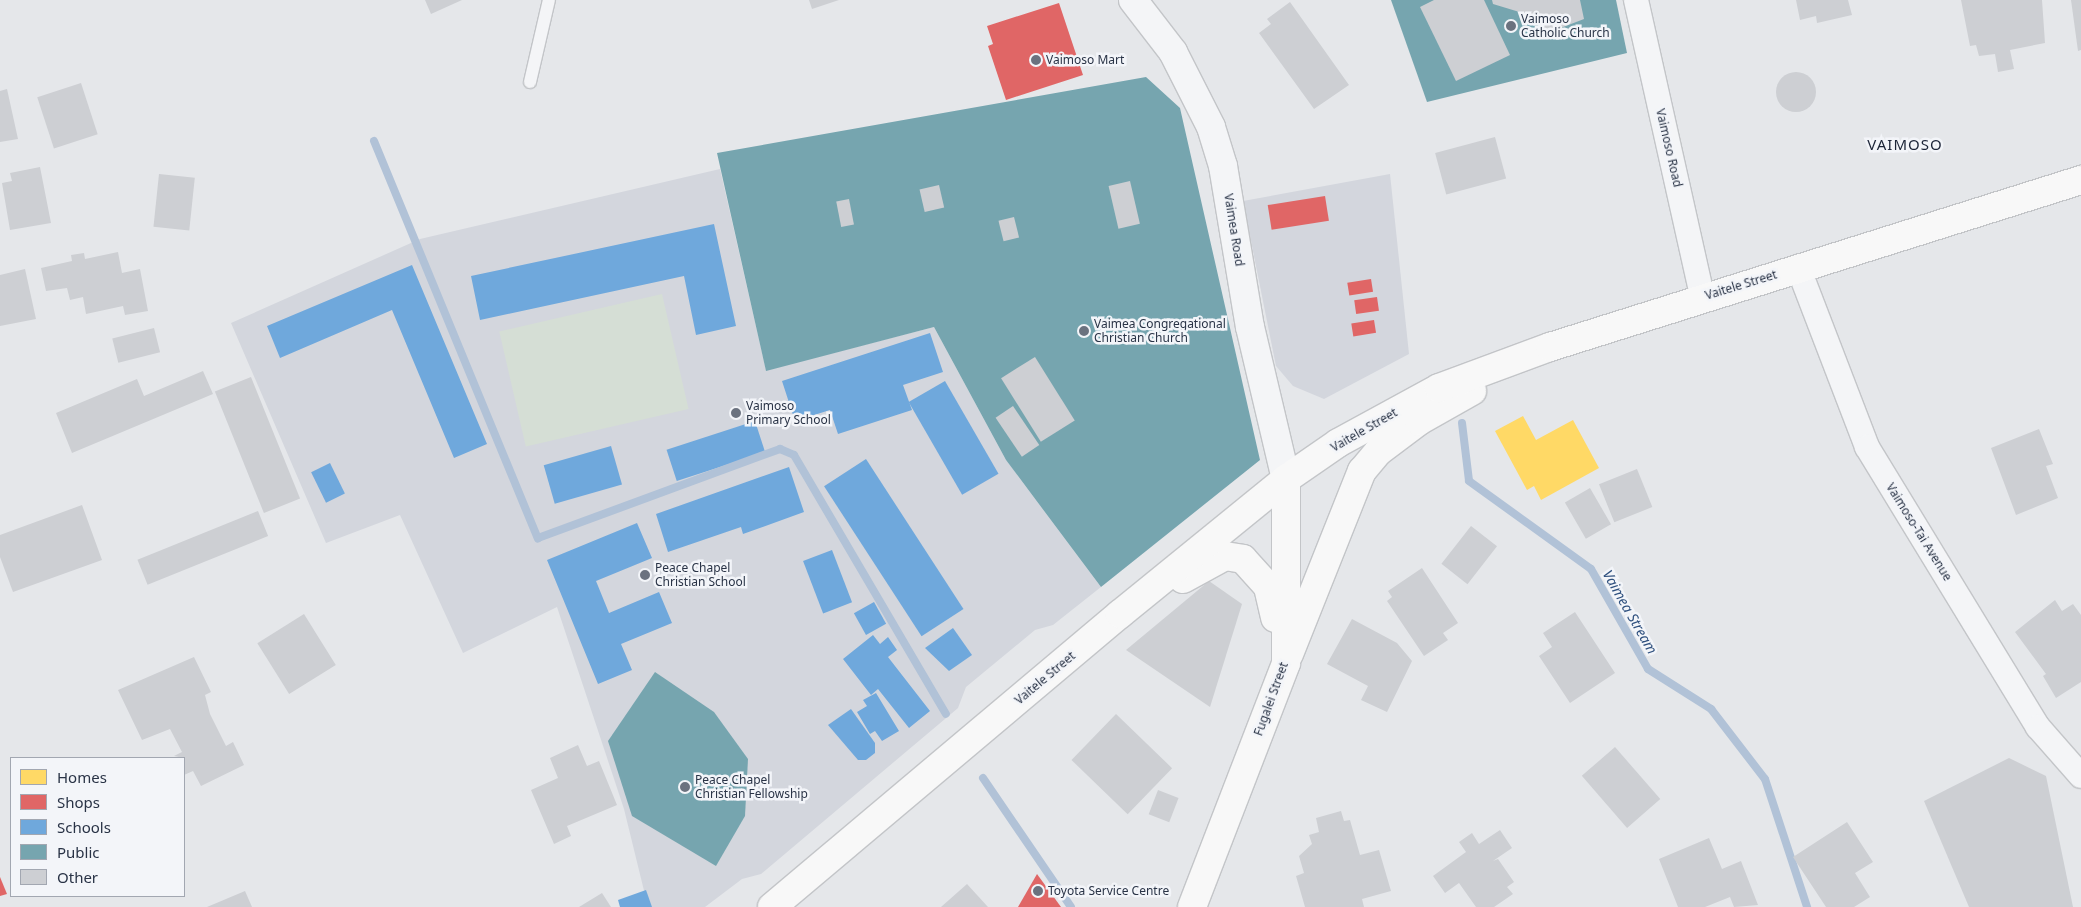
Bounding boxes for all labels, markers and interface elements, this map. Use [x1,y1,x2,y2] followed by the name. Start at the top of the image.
[1521,12,1610,40] place label: Vaimoso Catholic Church
[1505,20,1517,32] marker: Vaimoso Catholic Church
[1046,53,1124,67] place label: Vaimoso Mart
[1030,54,1042,66] marker: Vaimoso Mart
[1653,107,1685,189] street label: Vaimoso Road
[1866,136,1944,154] district label: VAIMOSO
[1221,193,1247,267] street label: Vaimea Road
[1703,267,1779,303] street label: Vaitele Street
[1094,317,1226,345] place label: Vaimea Congregational Christian Church
[1078,325,1090,337] marker: Vaimea Congregational Christian Church
[746,399,831,427] place label: Vaimoso Primary School
[1328,405,1400,455] street label: Vaitele Street
[730,407,742,419] marker: Vaimoso Primary School
[1883,481,1955,583] street label: Vaimoso-Tai Avenue
[655,561,746,589] place label: Peace Chapel Christian School
[1599,567,1661,657] water label: Vaimea Stream
[639,569,651,581] marker: Peace Chapel Christian School
[1012,649,1078,707] street label: Vaitele Street
[1251,660,1291,738] street label: Fugalei Street
[10,757,185,897] legend
[57,767,107,787] text: Homes
[695,773,808,801] place label: Peace Chapel Christian Fellowship
[679,781,691,793] marker: Peace Chapel Christian Fellowship
[57,792,100,812] text: Shops
[57,817,111,837] text: Schools
[57,842,100,862] text: Public
[57,867,98,887] text: Other
[1048,884,1169,898] place label: Toyota Service Centre
[1032,885,1044,897] marker: Toyota Service Centre

